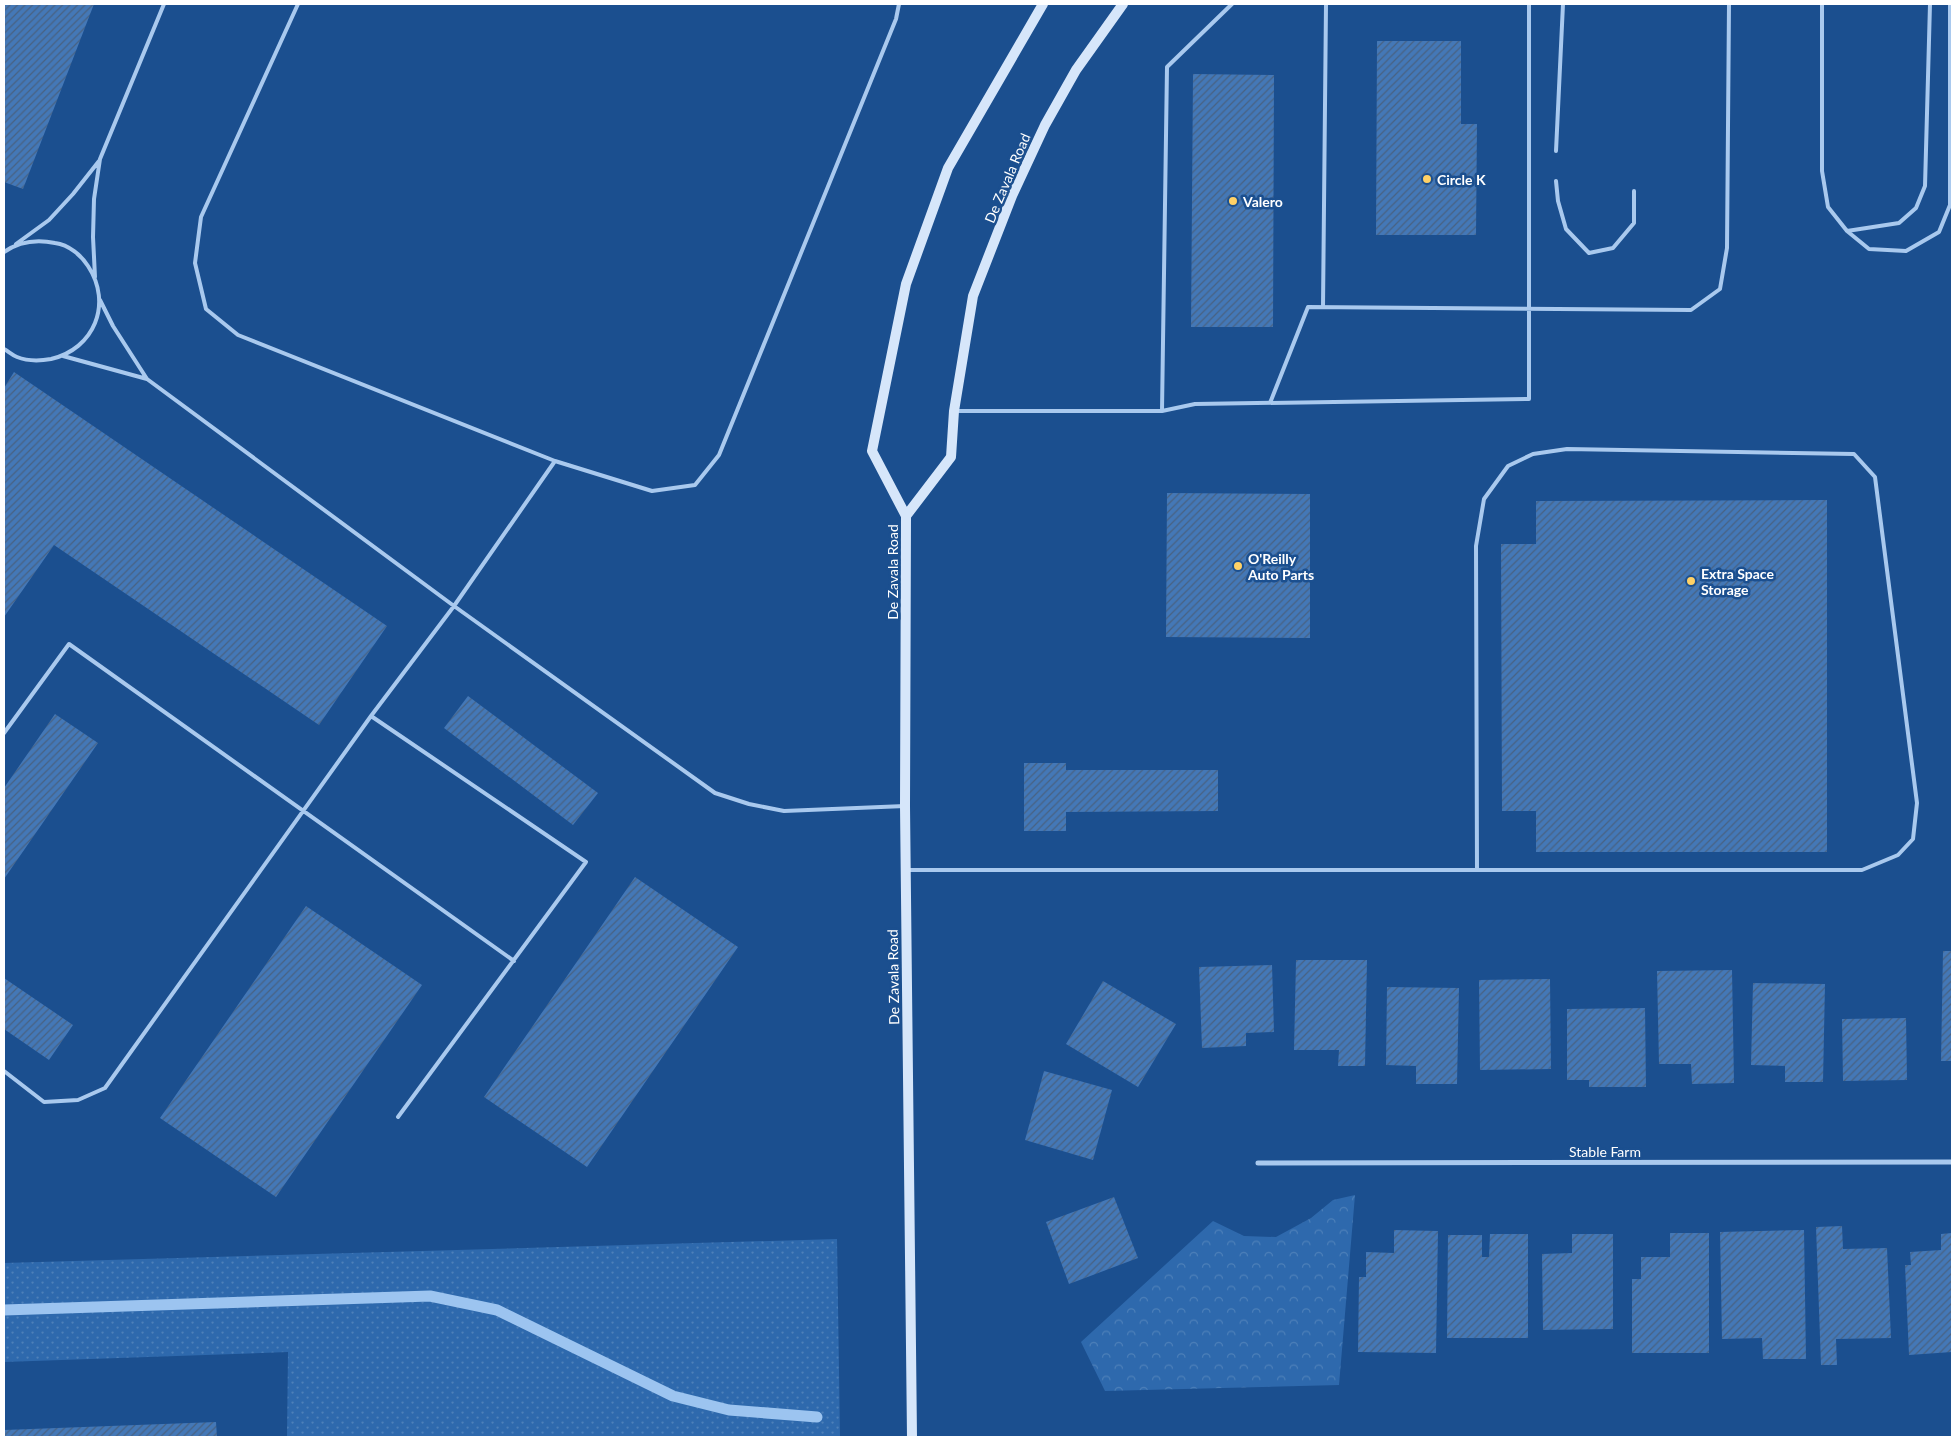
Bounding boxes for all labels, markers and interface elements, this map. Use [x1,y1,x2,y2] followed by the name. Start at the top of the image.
[980,131,1034,225] street label: De Zavala Road
[1437,171,1486,188] place label: Circle K
[1421,173,1433,185] marker: Circle K
[1242,193,1283,210] place label: Valero
[1227,195,1239,207] marker: Valero
[884,524,901,620] street label: De Zavala Road
[1247,550,1314,583] place label: O'Reilly Auto Parts
[1232,560,1244,572] marker: O'Reilly Auto Parts
[1701,565,1774,598] place label: Extra Space Storage
[1685,575,1697,587] marker: Extra Space Storage
[884,929,902,1025] street label: De Zavala Road
[1569,1143,1641,1160] street label: Stable Farm

